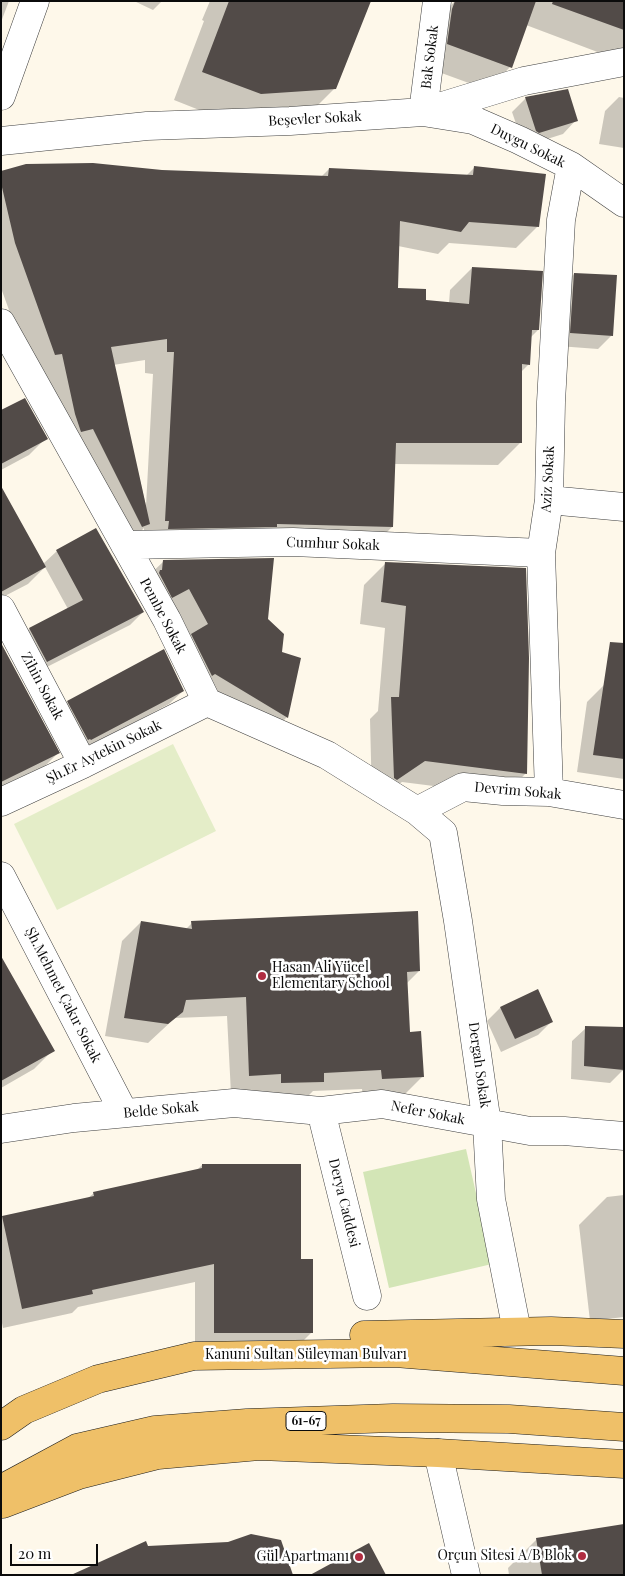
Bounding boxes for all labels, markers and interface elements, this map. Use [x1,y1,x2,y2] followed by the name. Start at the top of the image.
[418,24,442,90] street label: Bak Sokak
[268,108,362,130] street label: Beşevler Sokak
[488,121,568,171] street label: Duygu Sokak
[538,445,558,513] street label: Aziz Sokak
[286,534,380,554] street label: Cumhur Sokak
[136,575,190,657] street label: Pembe Sokak
[17,649,67,723] street label: Zihin Sokak
[43,717,165,787] street label: Şh.Er Aytekin Sokak
[474,779,562,803] street label: Devrim Sokak
[21,924,105,1066] street label: Şh.Mehmet Çakır Sokak
[272,960,390,992] place label: Hasan Ali Yücel Elementary School
[256,970,268,982] marker: Hasan Ali Yücel Elementary School
[465,1021,493,1109] street label: Dergah Sokak
[123,1098,199,1122] street label: Belde Sokak
[389,1098,467,1128] street label: Nefer Sokak
[325,1157,363,1249] street label: Derya Caddesi
[205,1347,407,1363] street label: Kanuni Sultan Süleyman Bulvarı
[286,1412,326,1430] road number: 61-67
[12,1534,100,1566] scale bar
[18,1543,51,1563] text: 20 m
[437,1548,572,1564] place label: Orçun Sitesi A/B Blok
[257,1549,349,1565] place label: Gül Apartmanı
[576,1550,588,1562] marker: Orçun Sitesi A/B Blok
[353,1551,365,1563] marker: Gül Apartmanı

